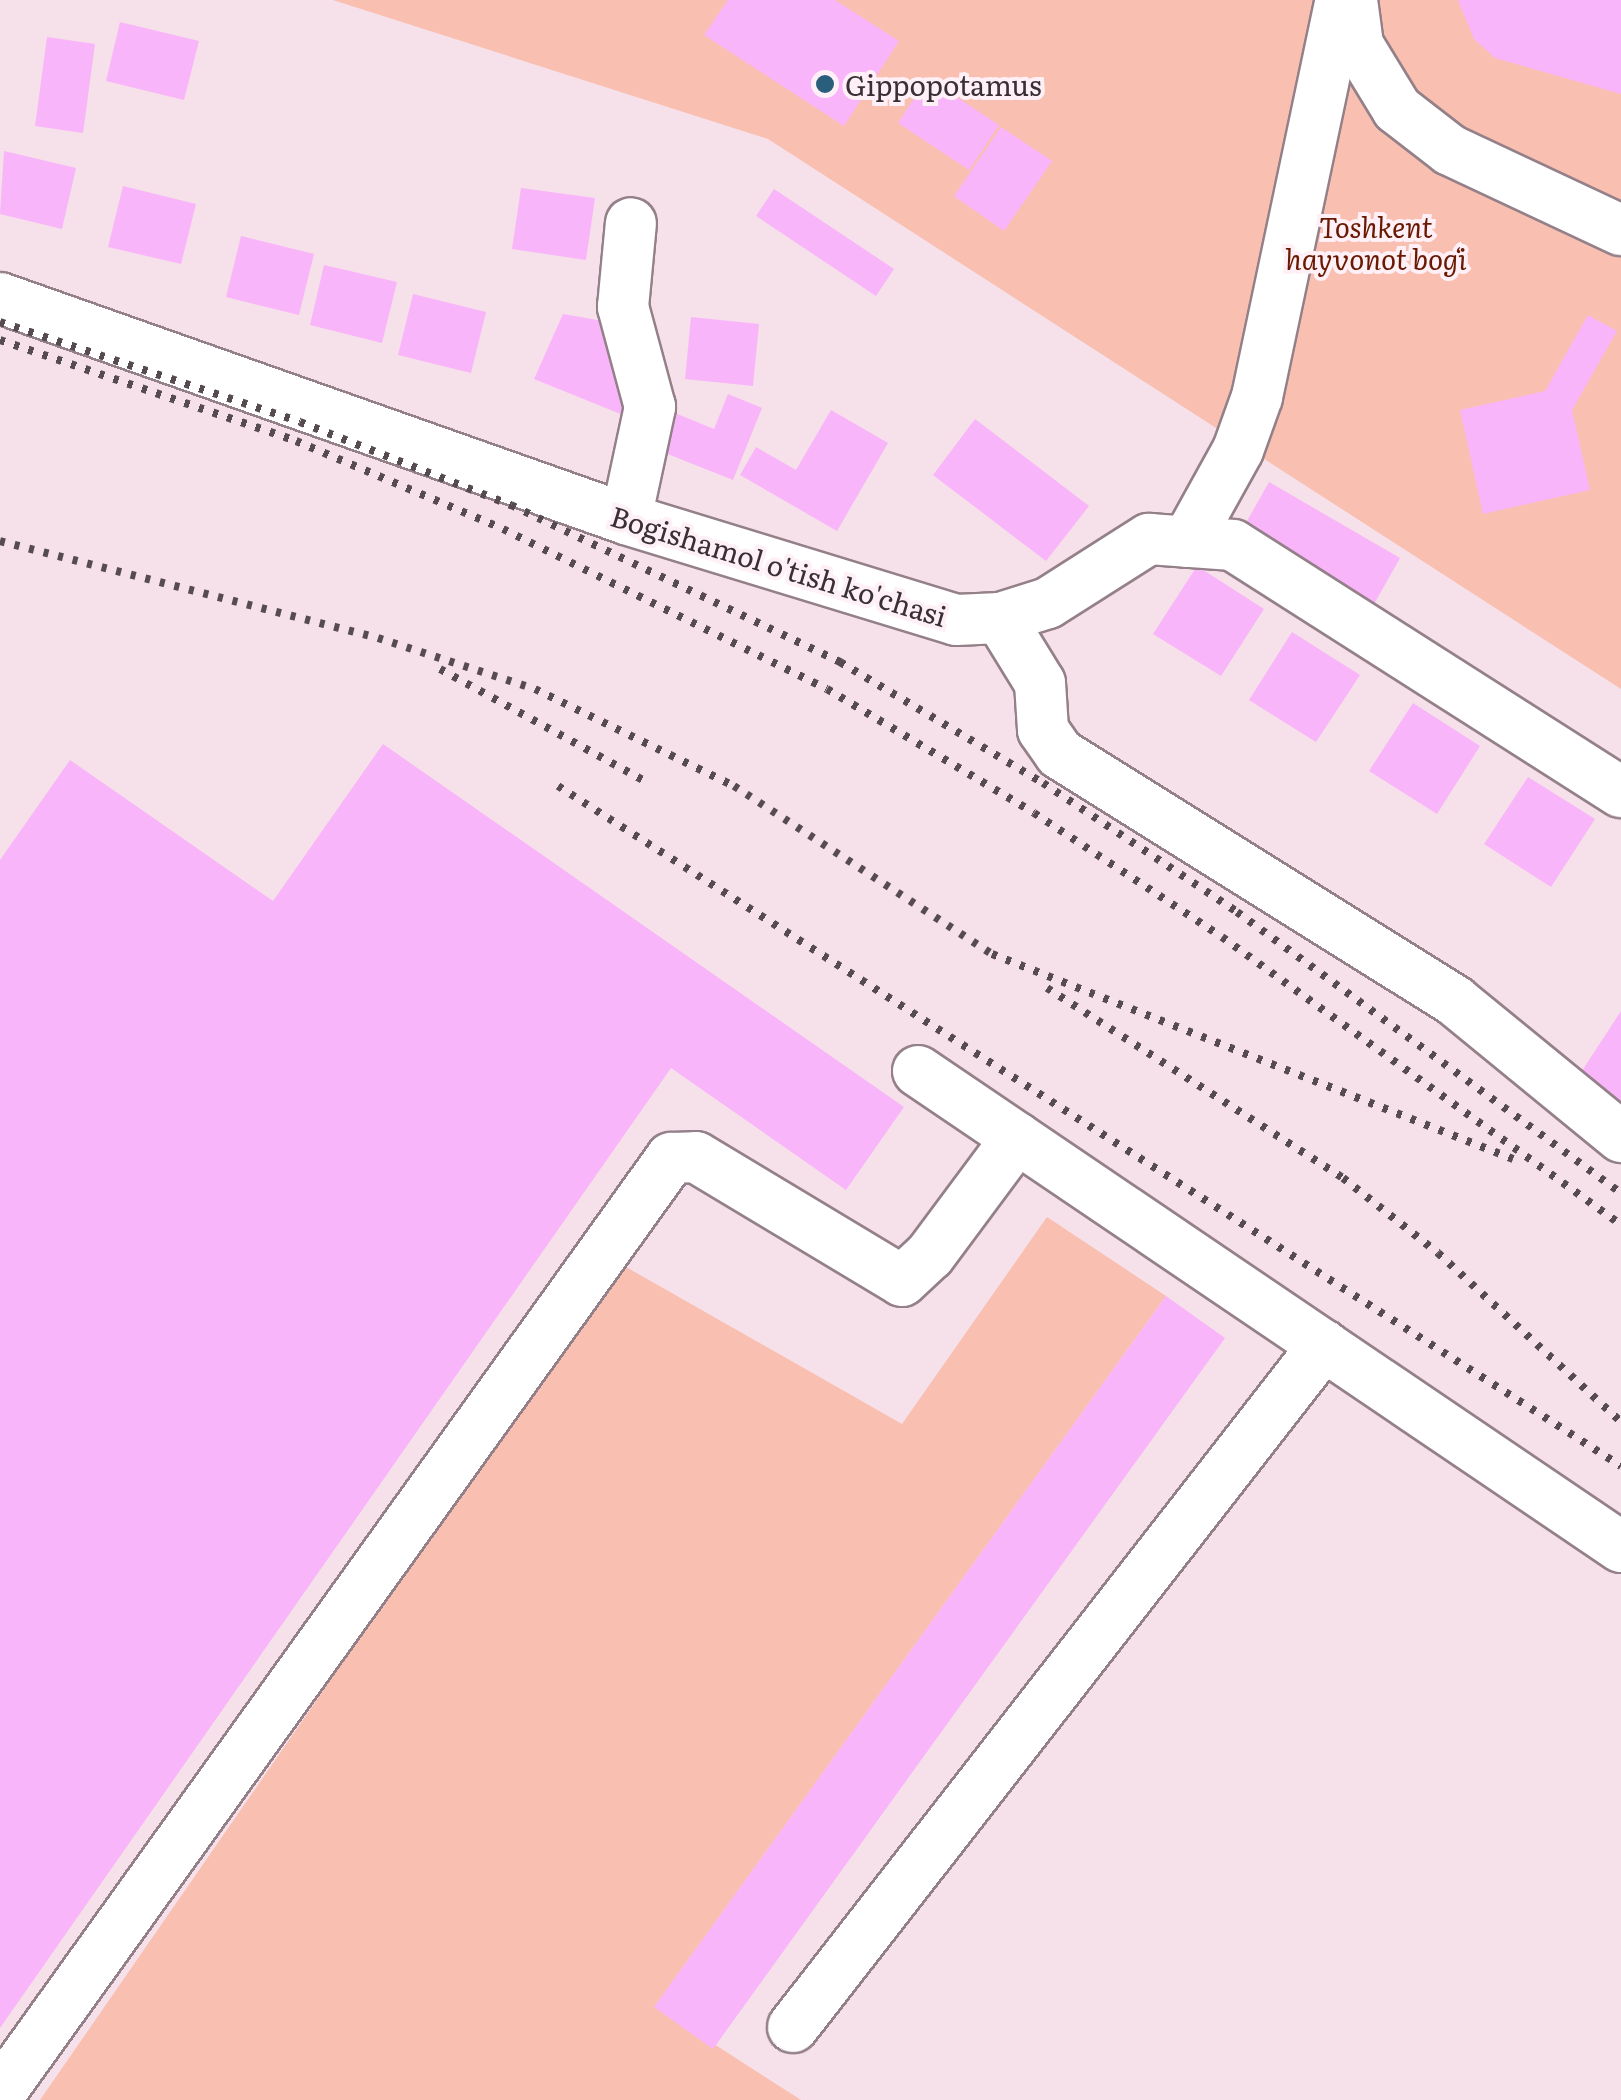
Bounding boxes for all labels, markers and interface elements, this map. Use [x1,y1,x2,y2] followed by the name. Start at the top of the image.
[845,67,1042,101] place label: Gippopotamus
[814,73,836,95] marker: Gippopotamus
[1285,209,1467,275] park label: Toshkent hayvonot bogʻi
[607,498,951,632] street label: Bogishamol o'tish ko'chasi

